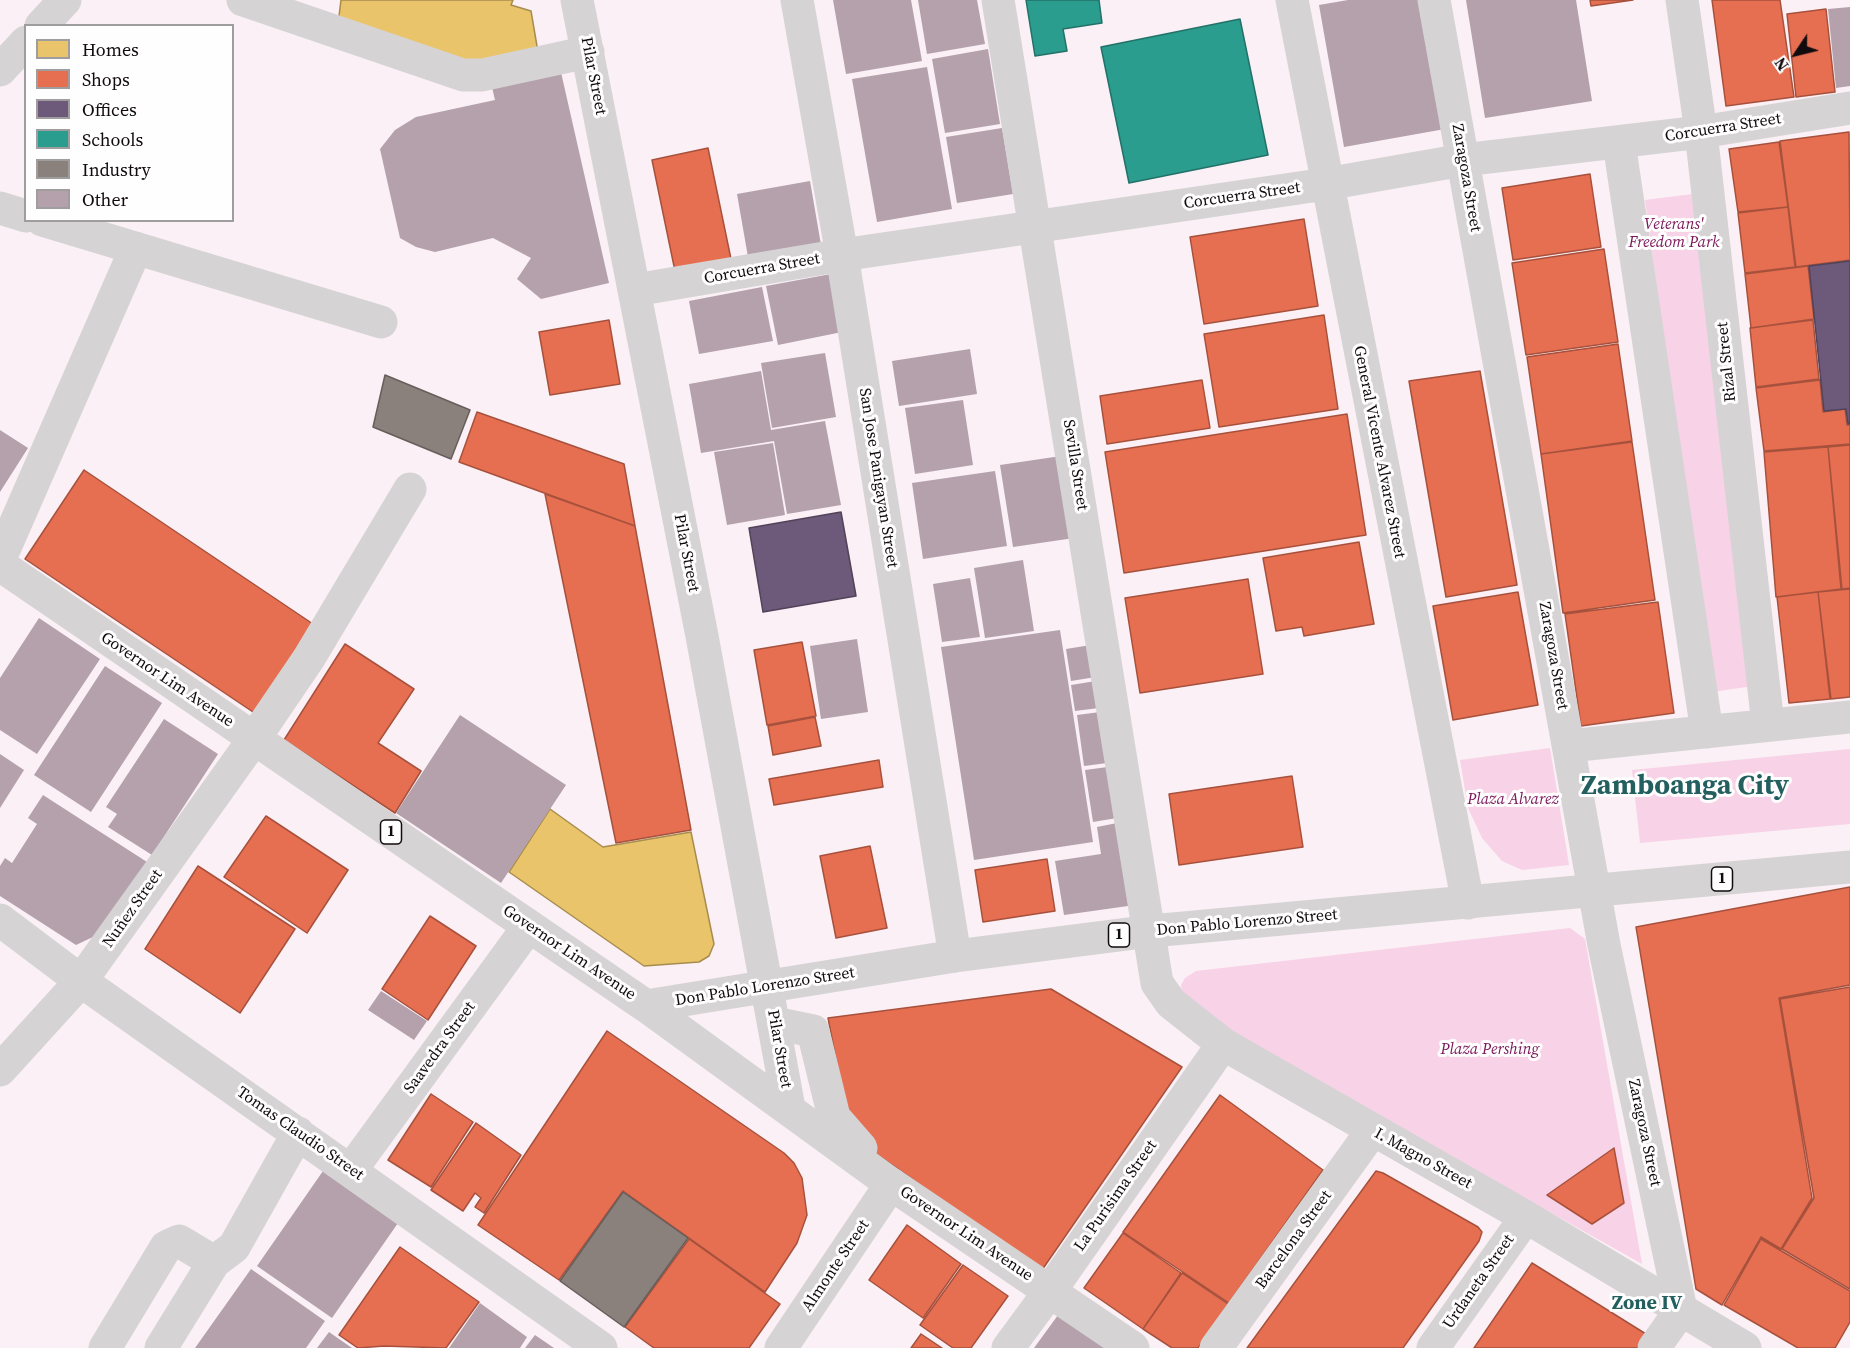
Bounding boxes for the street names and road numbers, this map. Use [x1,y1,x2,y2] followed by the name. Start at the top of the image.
[576,35,610,117] street label: Pilar Street
[1664,109,1782,147] street label: Corcuerra Street
[1447,123,1485,233] street label: Zaragoza Street
[1183,178,1301,214] street label: Corcuerra Street
[703,249,821,289] street label: Corcuerra Street
[1713,321,1741,403] street label: Rizal Street
[1349,344,1409,560] street label: General Vicente Alvarez Street
[854,387,902,569] street label: San Jose Panigayan Street
[1058,418,1092,512] street label: Sevilla Street
[669,512,703,594] street label: Pilar Street
[1534,601,1572,711] street label: Zaragoza Street
[97,628,237,732] street label: Governor Lim Avenue
[380,820,402,844] road number: 1
[99,866,167,952] street label: Nuñez Street
[1712,867,1732,891] road number: 1
[499,901,639,1005] street label: Governor Lim Avenue
[1156,906,1338,940] street label: Don Pablo Lorenzo Street
[1108,923,1130,947] road number: 1
[674,963,856,1011] street label: Don Pablo Lorenzo Street
[400,998,480,1098] street label: Saavedra Street
[763,1008,795,1090] street label: Pilar Street
[1623,1078,1665,1188] street label: Zaragoza Street
[233,1083,367,1185] street label: Tomas Claudio Street
[1371,1124,1475,1194] street label: I. Magno Street
[1071,1137,1161,1255] street label: La Purisima Street
[896,1182,1036,1286] street label: Governor Lim Avenue
[1252,1187,1336,1293] street label: Barcelona Street
[798,1216,874,1316] street label: Almonte Street
[1439,1231,1519,1333] street label: Urdaneta Street

